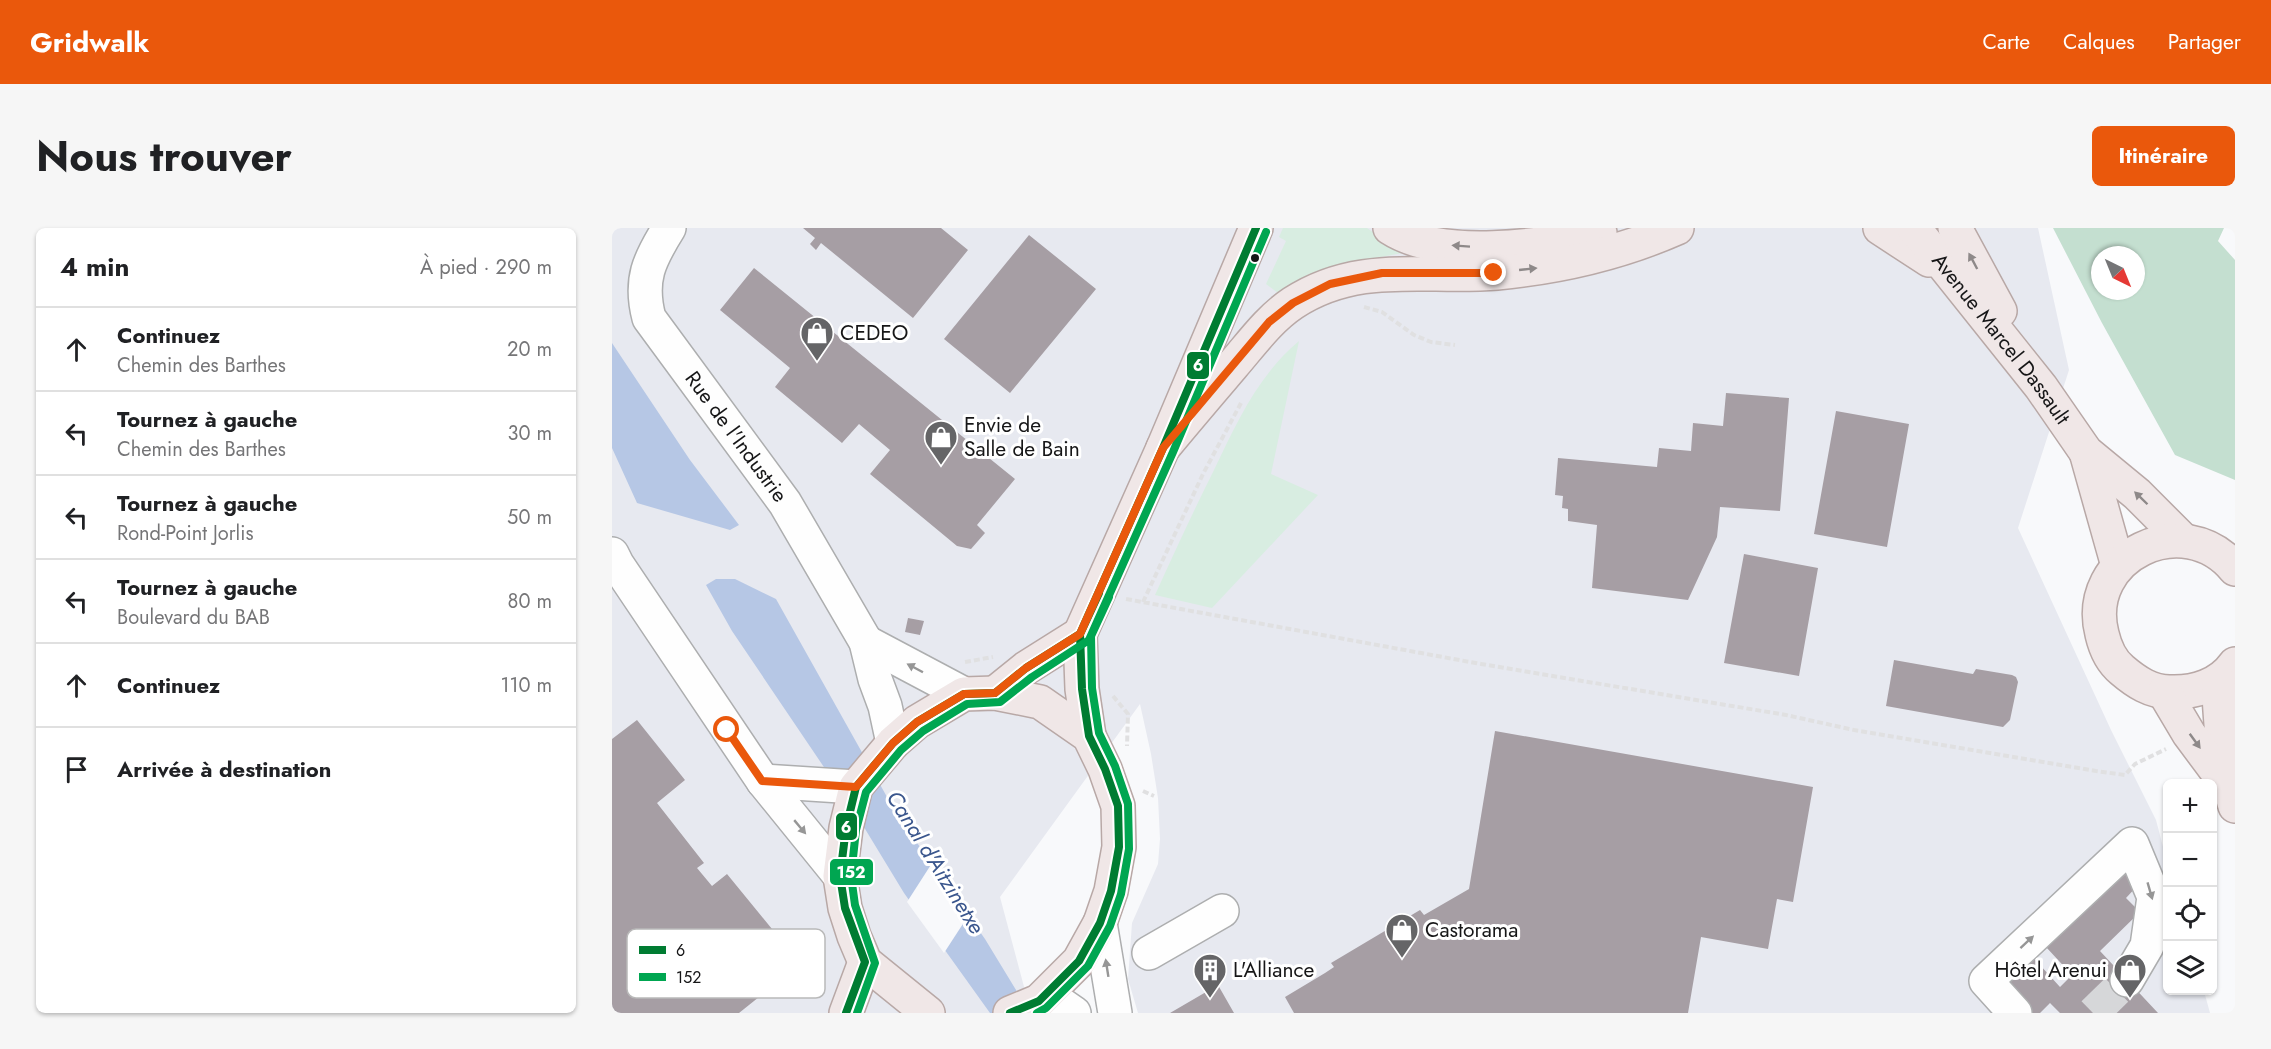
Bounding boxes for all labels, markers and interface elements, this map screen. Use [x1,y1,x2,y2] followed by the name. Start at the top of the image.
[30,22,149,63] text: Gridwalk
[1983,27,2030,57] text: Carte
[2063,27,2135,57] text: Calques
[2168,27,2241,57] text: Partager
[36,126,292,187] text: Nous trouver
[2092,126,2235,186] button: Itinéraire
[1451,241,1470,251] one-way arrow
[2091,246,2145,300] north arrow
[1925,247,2078,431] street label: Avenue Marcel Dassault
[60,248,129,286] text: 4 min
[1249,252,1261,264] unlabelled marker
[420,253,552,282] text: À pied · 290 m
[1968,253,1978,270] one-way arrow
[1480,259,1506,285] route end
[1519,265,1538,274] one-way arrow
[799,315,835,362] shop icon: CEDEO
[840,318,908,348] place label: CEDEO
[117,319,220,351] text: Continuez
[60,333,93,366] icon: ahead
[507,335,552,364] text: 20 m
[117,351,286,380] text: Chemin des Barthes
[1186,351,1210,380] line badge: 6
[1193,354,1203,377] text: 6
[678,365,795,509] street label: Rue de l'Industrie
[117,403,297,435] text: Tournez à gauche
[964,410,1080,464] place label: Envie de Salle de Bain
[60,417,93,450] icon: left
[507,419,552,448] text: 30 m
[923,419,959,466] shop icon: Envie de Salle de Bain
[117,435,286,464] text: Chemin des Barthes
[117,487,297,519] text: Tournez à gauche
[2135,492,2149,506] one-way arrow
[60,501,93,534] icon: left
[507,503,552,532] text: 50 m
[117,519,253,548] text: Rond-Point Jorlis
[117,571,297,603] text: Tournez à gauche
[60,585,93,618] icon: left
[507,587,552,616] text: 80 m
[117,603,270,632] text: Boulevard du BAB
[906,663,923,673] one-way arrow
[60,669,93,702] icon: ahead
[117,669,220,701] text: Continuez
[500,671,552,700] text: 110 m
[713,716,739,742] route start
[2189,733,2201,749] one-way arrow
[60,753,93,786] icon: arrive
[117,753,331,785] text: Arrivée à destination
[2163,779,2217,995] map controls
[2163,779,2217,833] button: +
[879,784,993,940] water label: Canal d'Aitzinetxe
[835,812,858,841] line badge: 6
[841,816,851,839] text: 6
[793,819,805,834] one-way arrow
[2163,833,2217,887] button: −
[829,858,874,886] line badge: 152
[837,861,865,884] text: 152
[2146,882,2156,900] one-way arrow
[2163,887,2217,941] button: locate
[1384,912,1420,959] shop icon: Castorama
[1425,915,1518,945] place label: Castorama
[627,929,825,998] legend
[2019,936,2034,949] one-way arrow
[676,939,685,962] text: 6
[2163,941,2217,995] button: layers
[1192,952,1228,999] building icon: L'Alliance
[2112,952,2148,999] shop icon: Hôtel Arenui
[1233,955,1315,985] place label: L'Alliance
[1994,955,2107,985] place label: Hôtel Arenui
[1102,958,1111,977] one-way arrow
[676,966,701,989] text: 152

